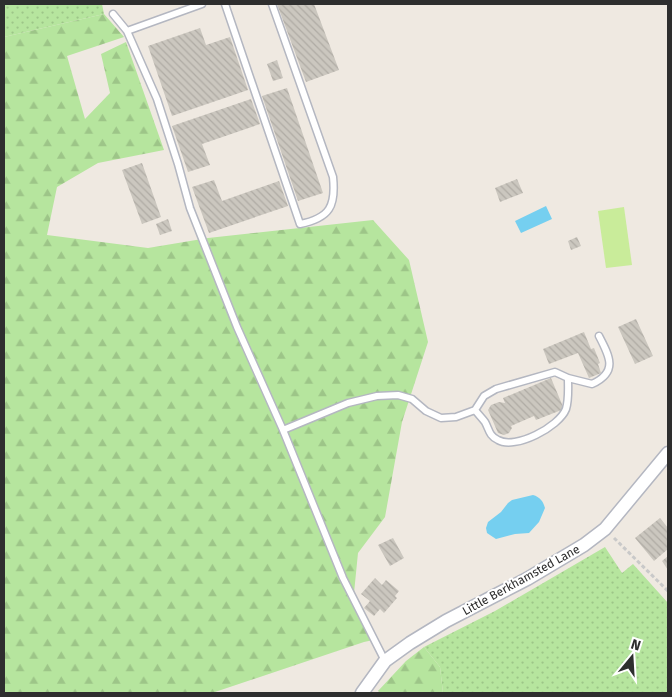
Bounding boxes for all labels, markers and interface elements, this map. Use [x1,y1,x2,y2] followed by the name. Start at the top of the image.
[460,542,582,618] street label: Little Berkhamsted Lane
[607,632,657,682] north arrow
[629,636,643,655] text: N

